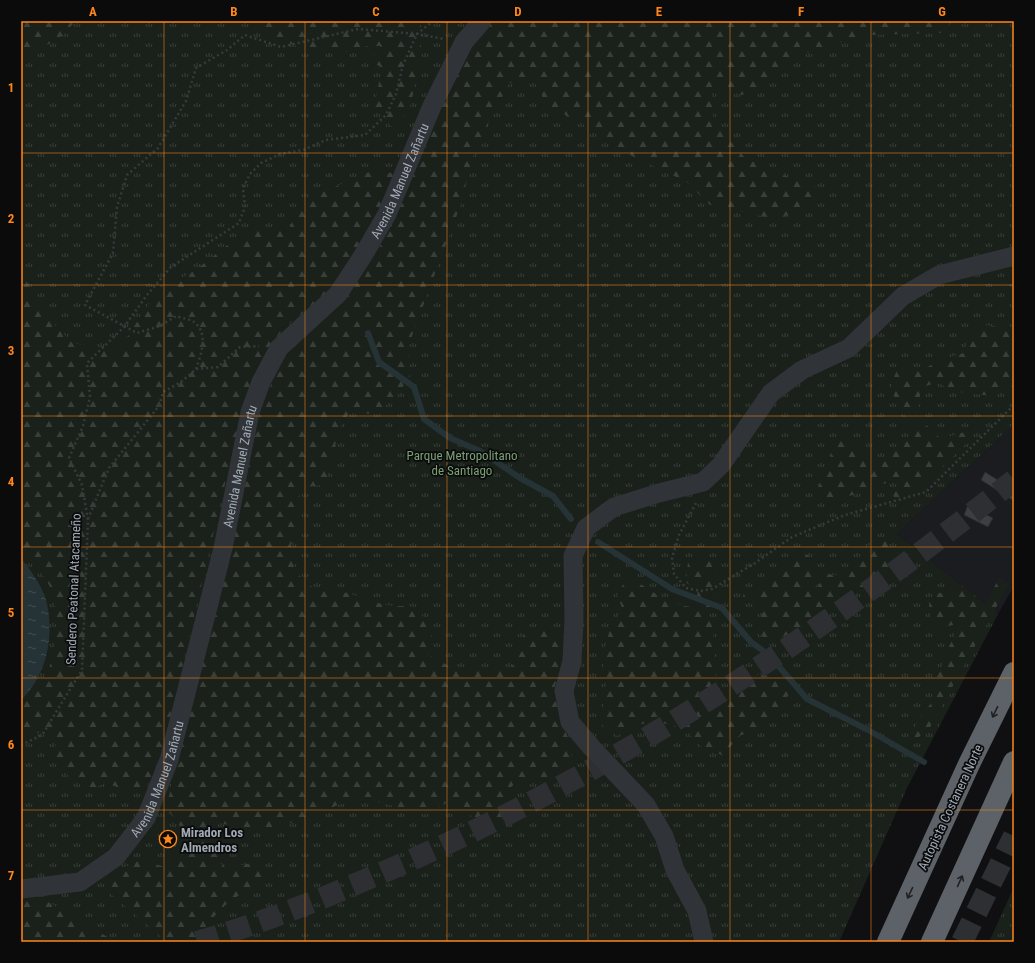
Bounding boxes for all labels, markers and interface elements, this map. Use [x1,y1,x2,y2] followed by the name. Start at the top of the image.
[89,4,97,19] text: A
[230,4,238,19] text: B
[372,4,380,19] text: C
[514,4,522,19] text: D
[656,4,663,19] text: E
[798,4,804,19] text: F
[938,4,946,19] text: G
[8,80,14,95] text: 1
[368,121,432,241] street label: Avenida Manuel Zañartu
[8,211,15,226] text: 2
[8,343,14,358] text: 3
[220,403,260,529] street label: Avenida Manuel Zañartu
[407,448,518,478] park label: Parque Metropolitano de Santiago
[8,474,15,489] text: 4
[63,513,84,665] street label: Sendero Peatonal Atacameño
[8,605,15,620] text: 5
[991,706,998,718] one-way arrow
[127,719,187,840] street label: Avenida Manuel Zañartu
[8,737,15,752] text: 6
[915,742,986,872] street label: Autopista Costanera Norte
[181,825,243,855] place label: Mirador Los Almendros
[158,829,178,849] place icon: Mirador Los Almendros
[8,868,15,883] text: 7
[956,875,964,887] one-way arrow
[906,887,913,899] one-way arrow

